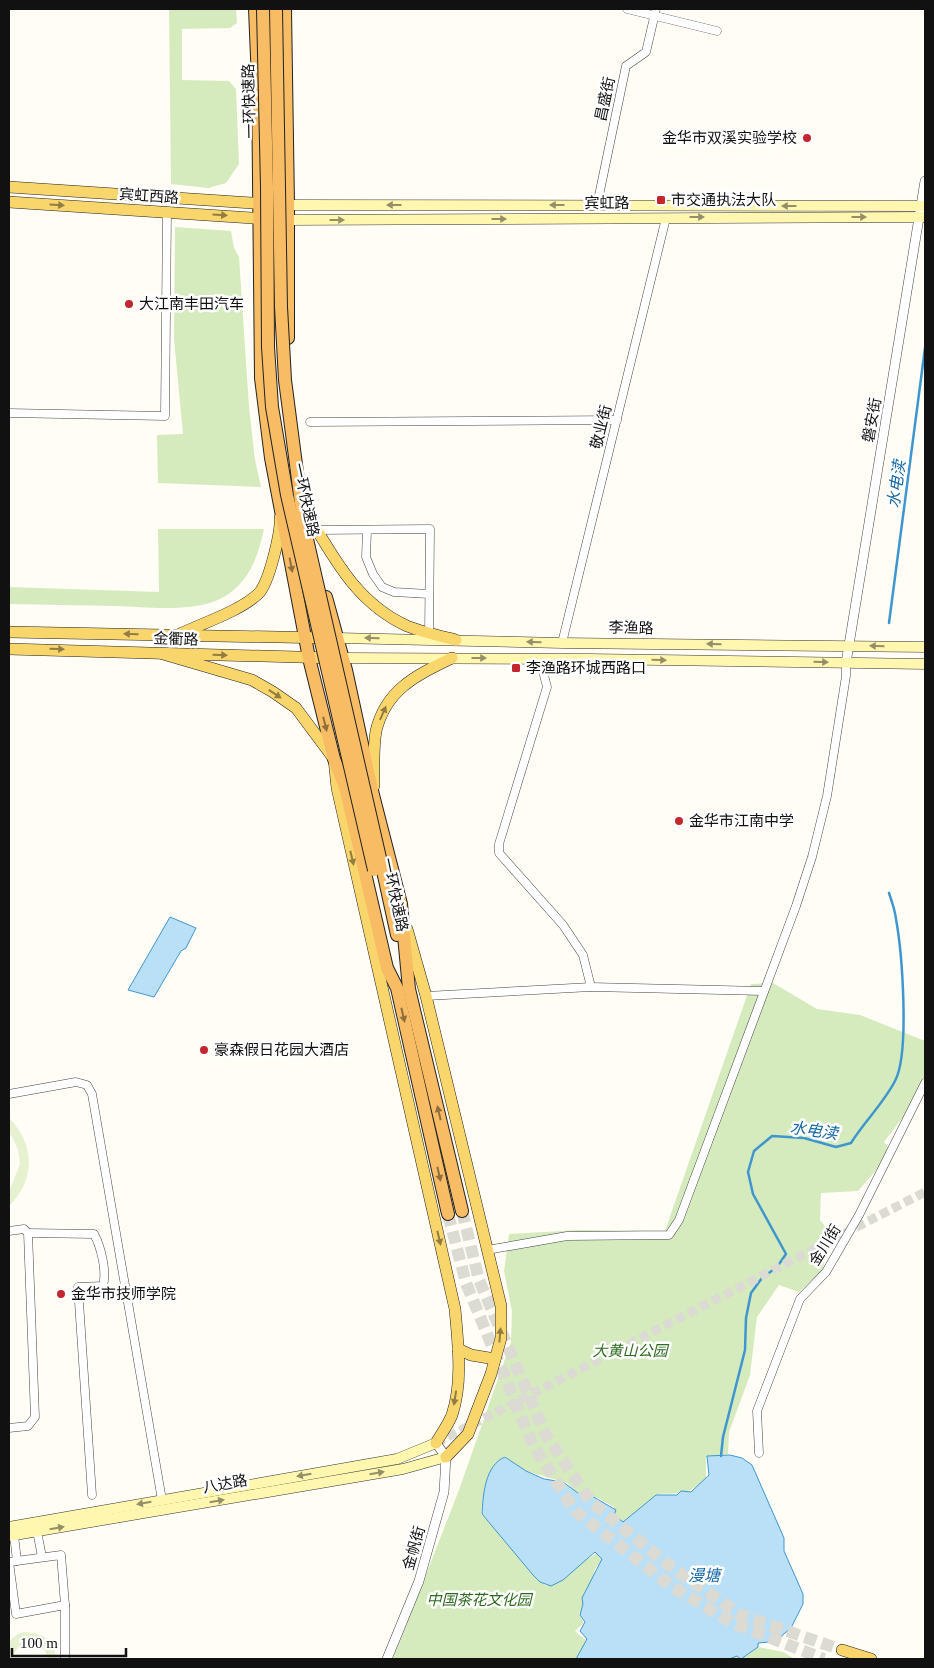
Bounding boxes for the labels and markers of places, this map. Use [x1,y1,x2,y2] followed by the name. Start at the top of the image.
[662,129,797,146] place label: 金华市双溪实验学校
[801,132,813,144] marker: 金华市双溪实验学校
[671,191,776,208] place label: 市交通执法大队
[655,194,667,206] marker: 市交通执法大队
[139,296,244,312] place label: 大江南丰田汽车
[123,298,135,310] marker: 大江南丰田汽车
[526,660,646,676] place label: 李渔路环城西路口
[510,662,522,674] marker: 李渔路环城西路口
[689,812,794,829] place label: 金华市江南中学
[673,815,685,827] marker: 金华市江南中学
[214,1042,349,1058] place label: 豪森假日花园大酒店
[198,1044,210,1056] marker: 豪森假日花园大酒店
[71,1285,176,1302] place label: 金华市技师学院
[55,1288,67,1300] marker: 金华市技师学院

